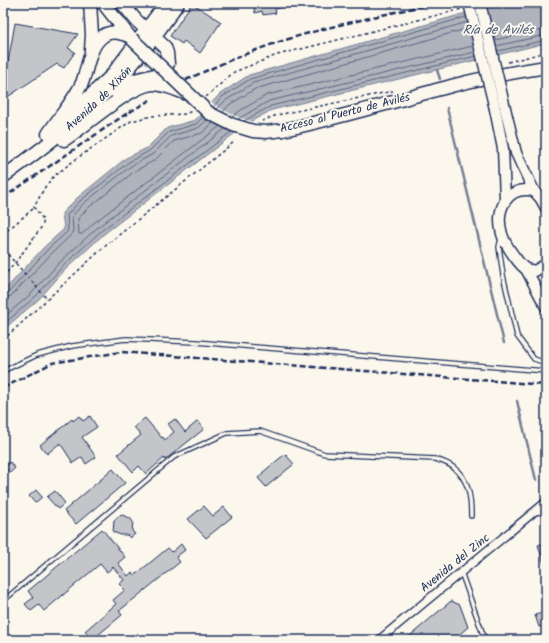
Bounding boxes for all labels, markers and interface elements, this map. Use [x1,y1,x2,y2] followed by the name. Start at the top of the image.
[463,20,535,41] water label: Ría de Avilés
[61,61,137,135] street label: Avenida de Xixón
[278,88,412,138] street label: Acceso al Puerto de Avilés
[416,529,494,597] street label: Avenida del Zinc

